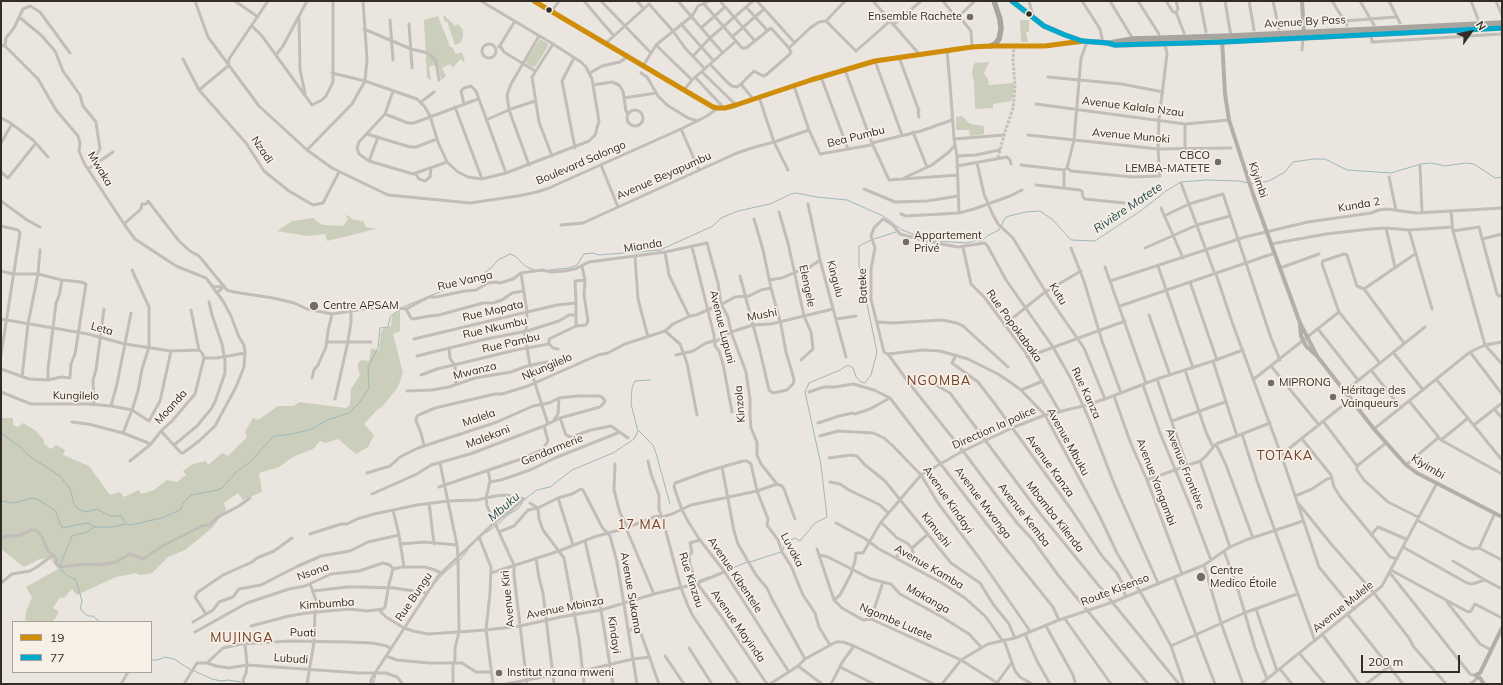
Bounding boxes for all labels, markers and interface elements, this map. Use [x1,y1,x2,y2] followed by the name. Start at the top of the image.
[544,5,554,15] unlabelled marker
[1024,9,1034,19] unlabelled marker
[868,10,962,24] place label: Ensemble Rachete
[965,12,975,22] marker: Ensemble Rachete
[1451,12,1491,52] north arrow
[1264,13,1346,31] street label: Avenue By Pass
[1473,18,1489,33] text: N
[1081,94,1185,120] street label: Avenue Kalala Nzau
[826,123,886,151] street label: Bea Pumbu
[1092,126,1170,146] street label: Avenue Munoki
[248,134,276,166] street label: Nzadi
[534,138,628,188] street label: Boulevard Salongo
[85,149,115,189] street label: Mwaka
[615,149,713,203] street label: Avenue Beyapumbu
[1125,149,1210,175] place label: CBCO LEMBA-MATETE
[1213,157,1223,167] marker: CBCO LEMBA-MATETE
[1246,160,1270,200] street label: Kiyimbi
[1091,180,1165,236] water label: Rivière Matete
[1337,195,1381,215] street label: Kunda 2
[914,229,982,255] place label: Appartement Privé
[623,236,663,256] street label: Mianda
[901,237,911,247] marker: Appartement Privé
[824,259,846,299] street label: Kingulu
[796,264,818,308] street label: Elengele
[436,268,494,294] street label: Rue Vanga
[856,268,870,304] street label: Bateke
[1046,281,1070,307] street label: Kutu
[983,287,1045,365] street label: Rue Popokabaka
[706,289,738,365] street label: Avenue Lupuni
[461,298,525,324] street label: Rue Mopata
[323,299,399,313] place label: Centre APSAM
[308,300,320,312] marker: Centre APSAM
[746,306,778,324] street label: Mushi
[462,314,528,342] street label: Rue Nkumbu
[89,320,115,338] street label: Leta
[481,330,541,356] street label: Rue Pambu
[520,350,574,384] street label: Nkungilelo
[452,359,498,383] street label: Mwanza
[1068,365,1104,421] street label: Rue Kanza
[907,373,971,389] district label: NGOMBA
[1279,376,1331,390] place label: MIPRONG
[1266,378,1276,388] marker: MIPRONG
[1341,384,1406,410] place label: Héritage des Vainqueurs
[732,385,748,423] street label: Kinzola
[152,387,190,427] street label: Moanda
[53,389,99,403] street label: Kungilelo
[1328,392,1338,402] marker: Héritage des Vainqueurs
[950,404,1038,452] street label: Direction la police
[461,406,497,430] street label: Malela
[1044,406,1092,478] street label: Avenue Mbuku
[464,423,512,451] street label: Malekani
[1163,427,1207,511] street label: Avenue Frontière
[519,432,585,468] street label: Gendarmerie
[1023,432,1077,500] street label: Avenue Kanza
[1133,437,1179,527] street label: Avenue Yangambi
[1257,448,1313,464] district label: TOTAKA
[1409,452,1447,482] street label: Kiyimbi
[920,464,976,536] street label: Avenue Kindayi
[952,465,1014,541] street label: Avenue Mwanga
[1023,479,1087,555] street label: Mbamba Kilenda
[995,481,1053,549] street label: Avenue Kemba
[485,489,523,525] water label: Mbuku
[918,510,954,550] street label: Kimushi
[617,517,667,533] district label: 17 MAI
[778,531,806,569] street label: Luvaka
[705,535,765,615] street label: Avenue Kibentele
[892,542,966,592] street label: Avenue Kamba
[617,551,645,635] street label: Avenue Sukama
[676,551,706,609] street label: Rue Kinzau
[295,560,331,584] street label: Nsona
[1210,564,1277,590] place label: Centre Medico Étoile
[393,570,435,624] street label: Rue Bungu
[498,570,518,628] street label: Avenue Kiri
[1079,571,1151,609] street label: Route Kisenso
[1195,571,1207,583] marker: Centre Medico Étoile
[1310,579,1376,635] street label: Avenue Mulele
[904,581,952,617] street label: Makanga
[708,587,768,665] street label: Avenue Mayinda
[525,594,605,622] street label: Avenue Mbinza
[299,595,355,613] street label: Kimbumba
[858,601,934,643] street label: Ngombe Lutete
[605,615,623,655] street label: Kindayi
[12,621,152,673] legend
[290,626,316,640] street label: Puati
[50,630,64,645] text: 19
[210,630,274,646] district label: MUJINGA
[1363,647,1462,673] scale bar
[50,650,64,665] text: 77
[273,651,309,667] street label: Lubudi
[1368,654,1403,669] text: 200 m
[507,666,614,680] place label: Institut nzana mweni
[494,668,504,678] marker: Institut nzana mweni

